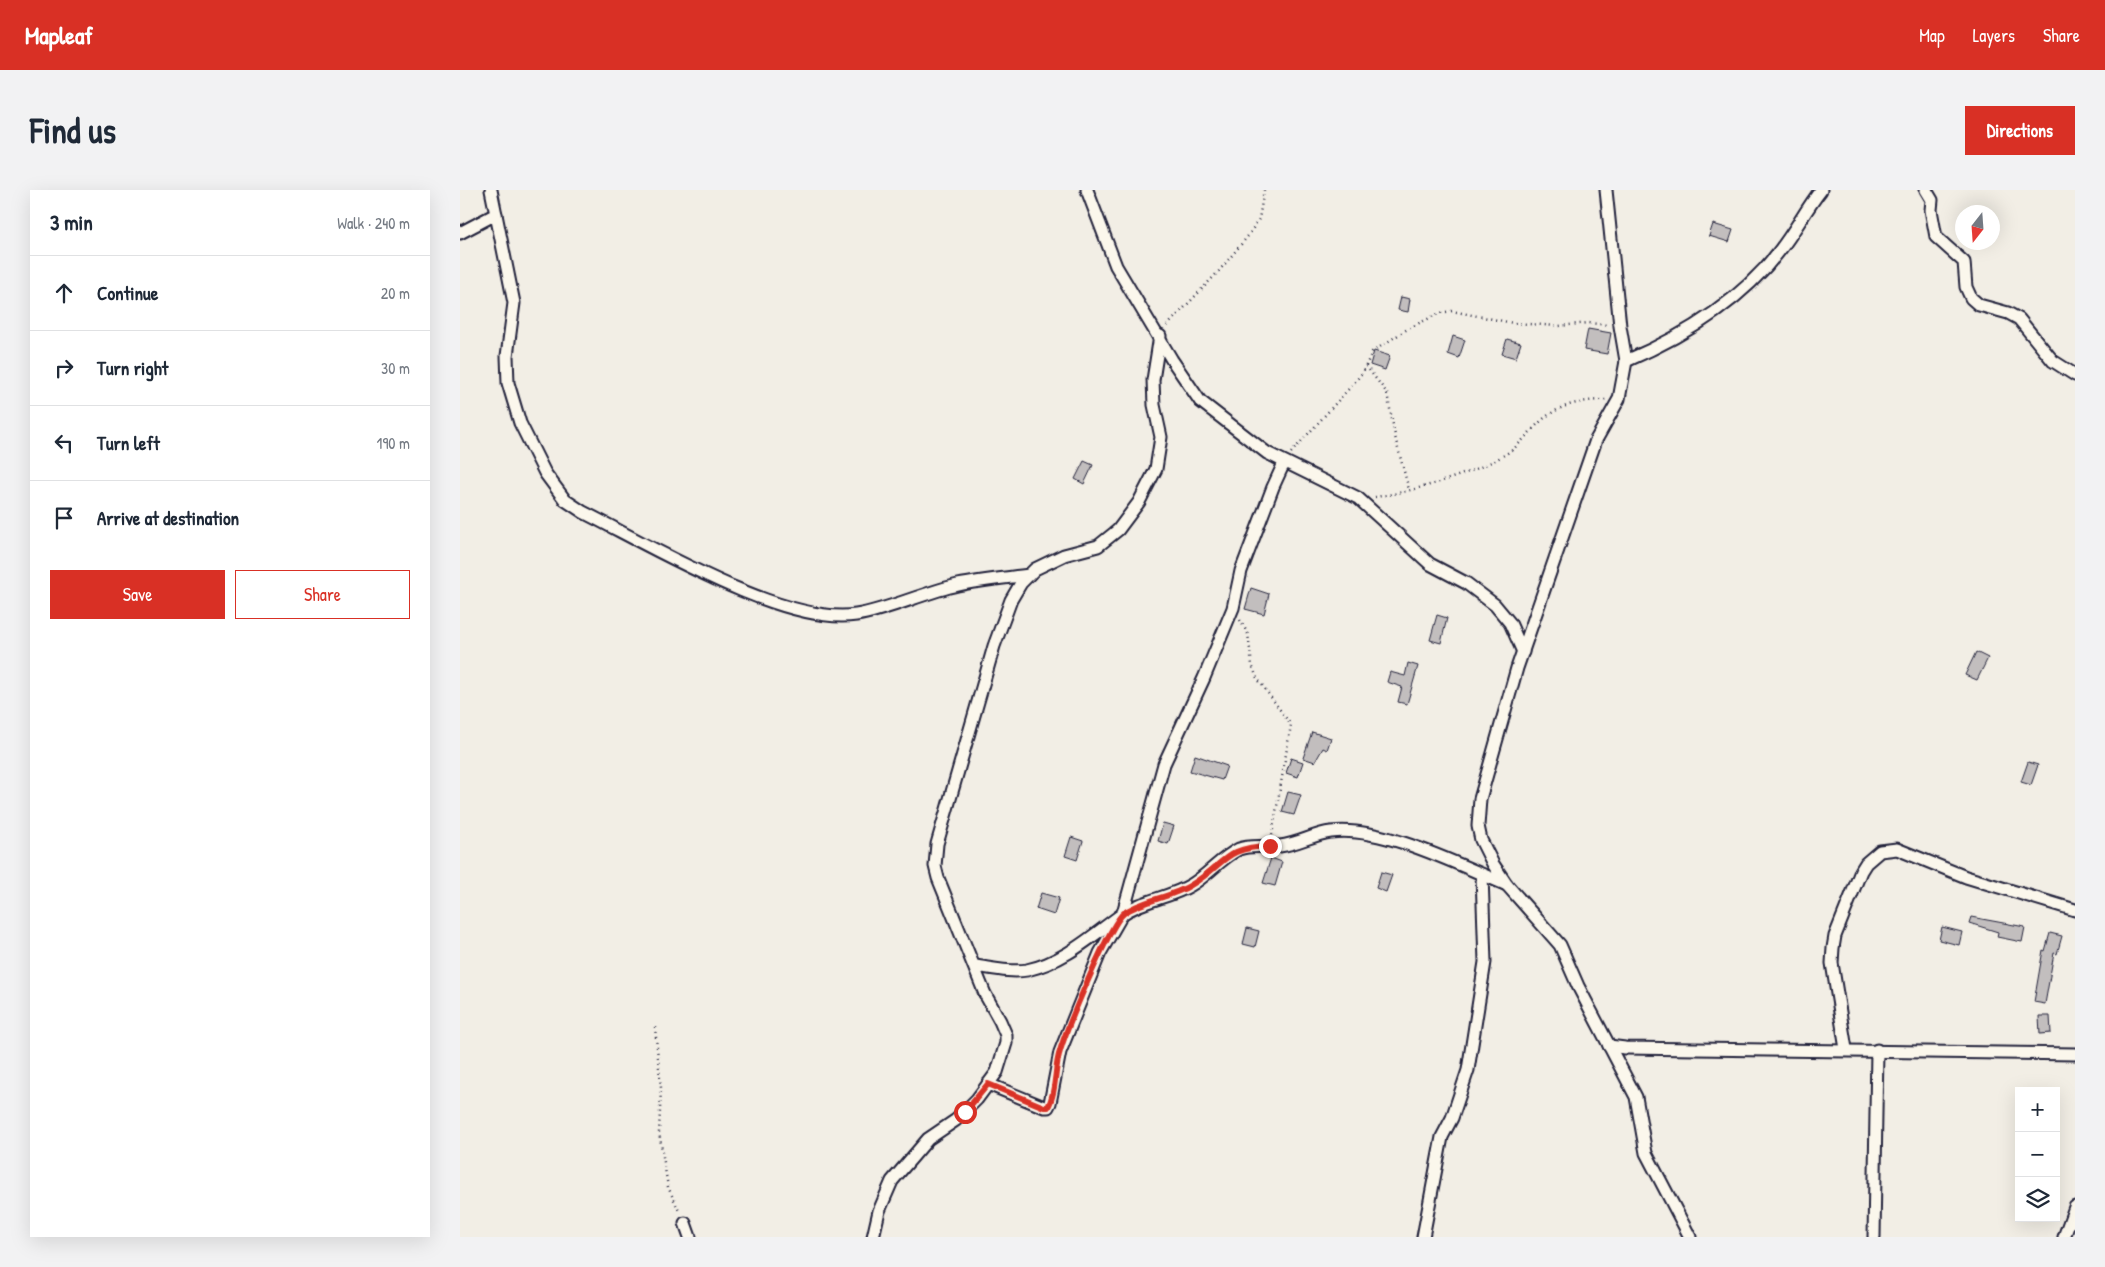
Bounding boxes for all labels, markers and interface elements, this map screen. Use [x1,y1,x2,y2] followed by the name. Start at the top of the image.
[25,19,93,51] text: Mapleaf
[1919,23,1945,48] text: Map
[1973,23,2015,48] text: Layers
[2043,23,2080,48] text: Share
[1965,106,2075,155] button: Directions
[30,107,116,154] text: Find us
[1955,205,2000,250] north arrow
[50,208,93,237] text: 3 min
[337,212,410,234] text: Walk · 240 m
[50,279,78,307] icon: ahead
[97,280,158,306] text: Continue
[381,282,410,304] text: 20 m
[50,354,78,382] icon: right
[97,355,168,381] text: Turn right
[381,357,410,379] text: 30 m
[50,429,78,457] icon: left
[97,430,160,456] text: Turn left
[377,432,410,454] text: 190 m
[50,504,78,532] icon: arrive
[97,505,239,531] text: Arrive at destination
[50,570,225,619] button: Save
[235,570,410,619] button: Share
[1259,835,1282,858] route end
[2015,1087,2060,1222] map controls
[2015,1087,2060,1132] button: +
[954,1101,977,1124] route start
[2015,1132,2060,1177] button: −
[2015,1177,2060,1222] button: layers

